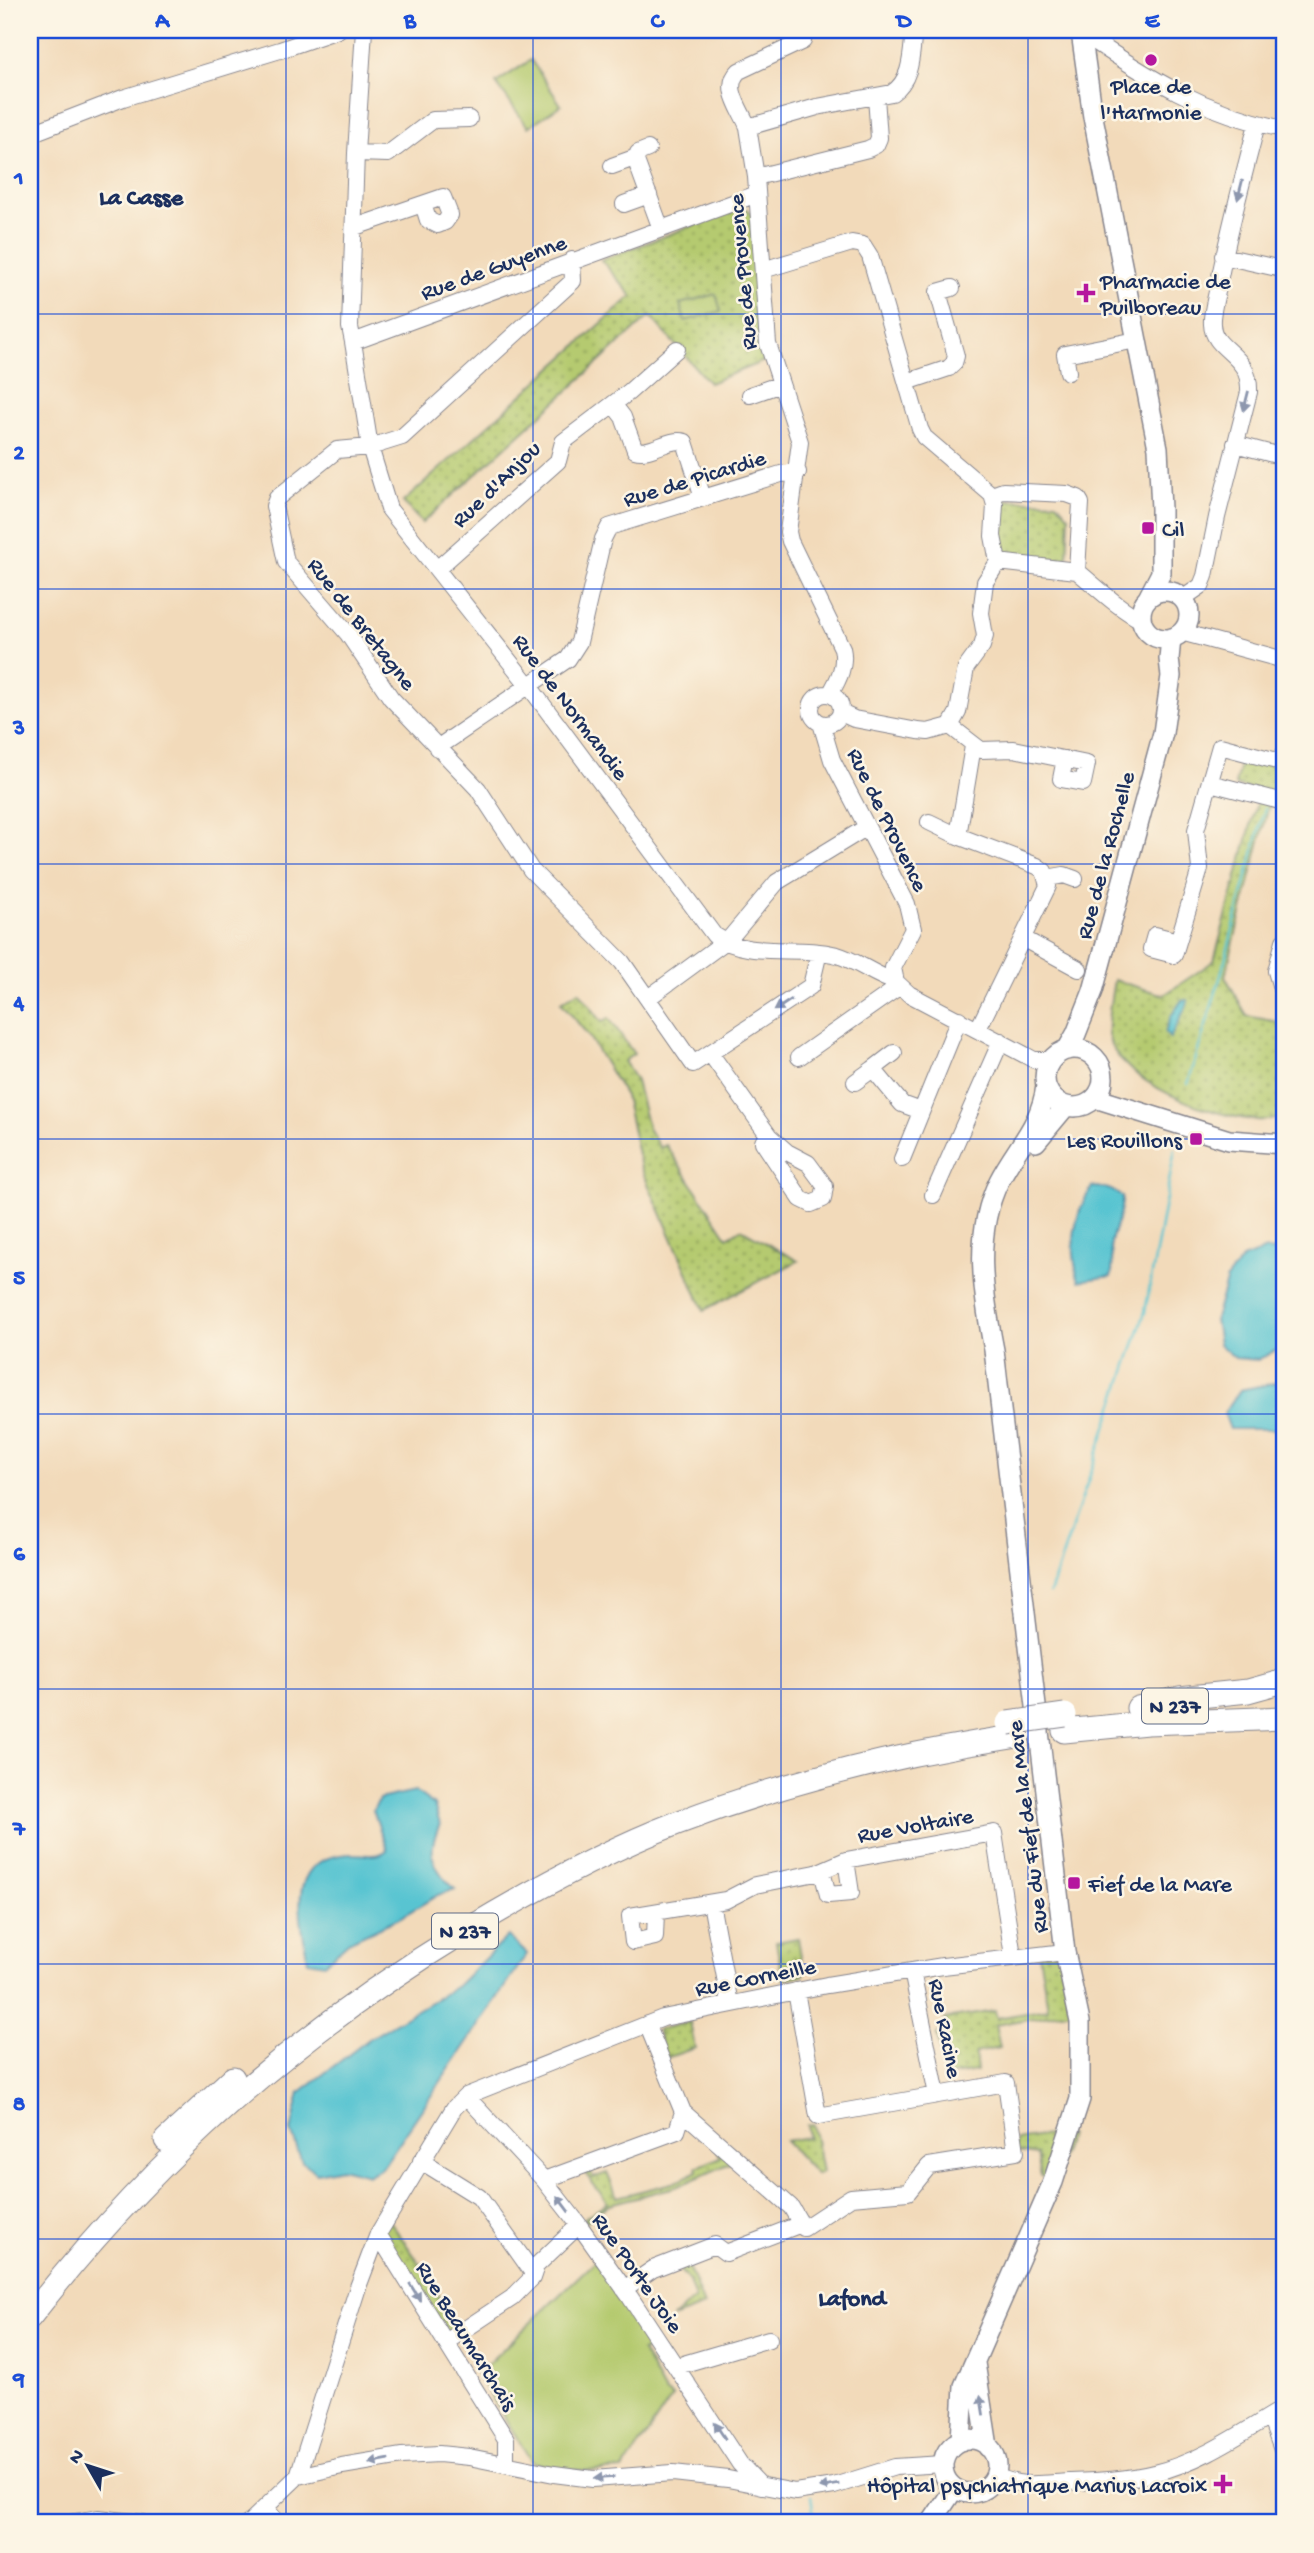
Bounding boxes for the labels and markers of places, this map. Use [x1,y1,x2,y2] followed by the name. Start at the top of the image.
[1143,52,1159,68] marker: Place de l'Harmonie
[1101,75,1203,128] place label: Place de l'Harmonie
[1099,270,1232,323] place label: Pharmacie de Puilboreau
[1078,285,1094,301] marker: Pharmacie de Puilboreau
[1162,518,1185,545] place label: Cil
[1140,520,1156,536] marker: Cil
[1067,1129,1183,1156] place label: Les Rouillons
[1188,1131,1204,1147] marker: Les Rouillons
[1087,1873,1233,1900] place label: Fief de la Mare
[1066,1875,1082,1891] marker: Fief de la Mare
[867,2474,1207,2501] place label: Hôpital psychiatrique Marius Lacroix
[1213,2474,1233,2494] marker: Hôpital psychiatrique Marius Lacroix

